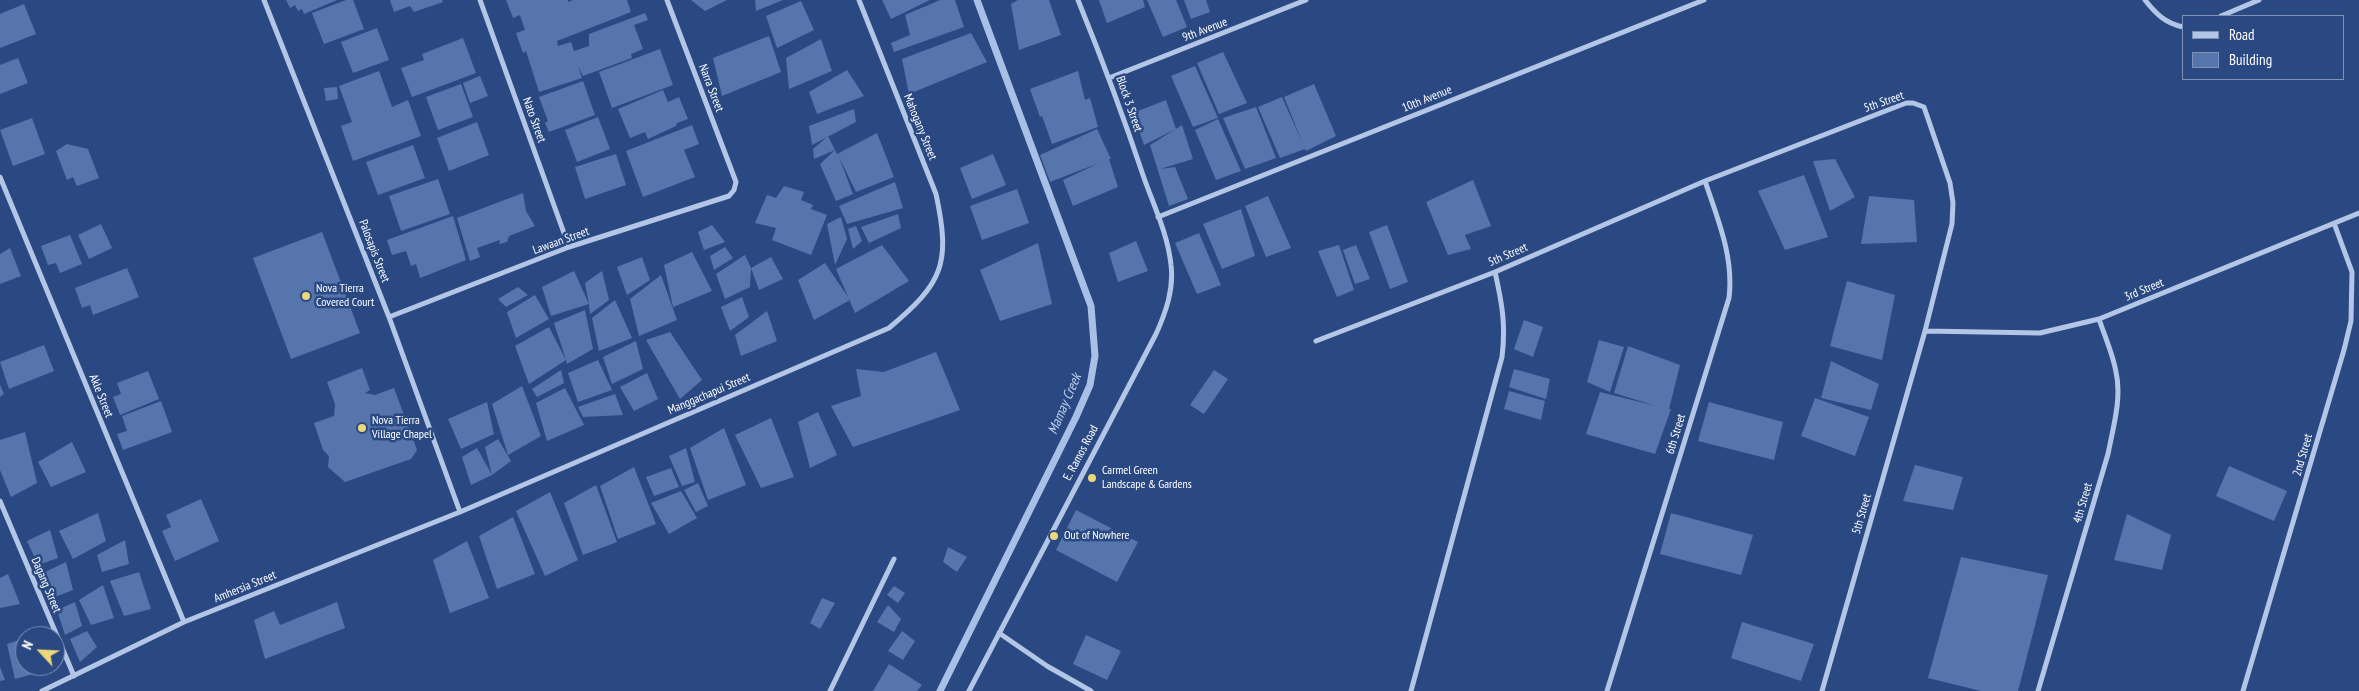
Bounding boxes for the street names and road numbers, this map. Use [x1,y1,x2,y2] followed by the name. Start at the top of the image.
[1181,15,1229,45] street label: 9th Avenue
[695,62,727,114] street label: Narra Street
[1113,74,1145,134] street label: Block 3 Street
[1400,83,1454,115] street label: 10th Avenue
[1862,88,1906,116] street label: 5th Street
[900,92,940,162] street label: Mahogany Street
[519,95,549,145] street label: Nato Street
[355,218,393,284] street label: Palosapis Street
[531,224,591,258] street label: Lawaan Street
[1486,240,1530,270] street label: 5th Street
[2122,276,2166,304] street label: 3rd Street
[666,370,752,418] street label: Manggachapui Street
[86,372,116,420] street label: Akle Street
[1663,412,1689,456] street label: 6th Street
[1060,423,1102,483] street label: E. Ramos Road
[2290,432,2316,478] street label: 2nd Street
[2070,481,2096,525] street label: 4th Street
[1849,492,1875,536] street label: 5th Street
[28,555,64,615] street label: Dagang Street
[212,568,278,606] street label: Amhersia Street

